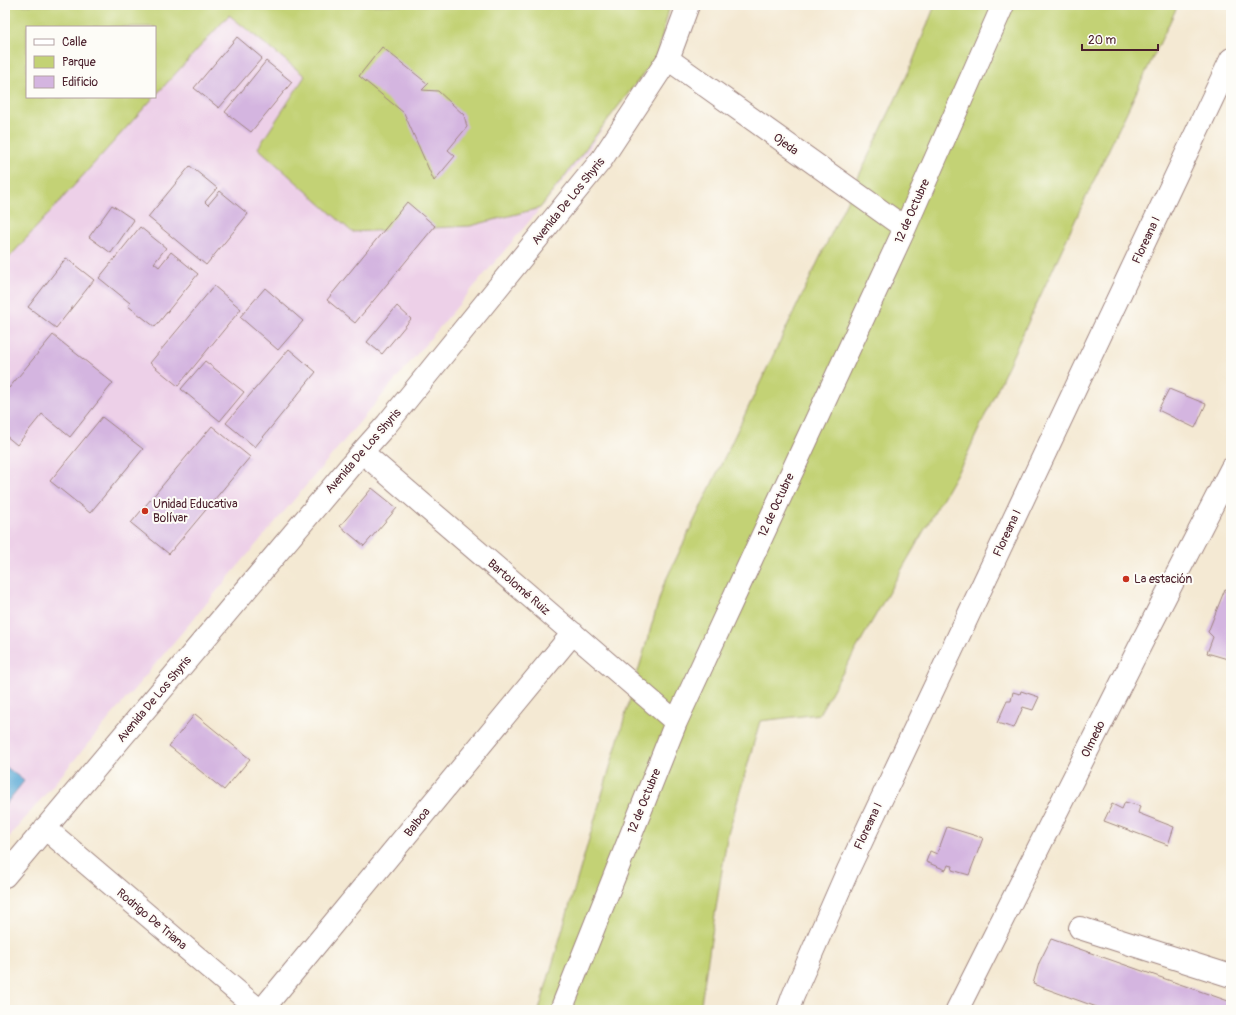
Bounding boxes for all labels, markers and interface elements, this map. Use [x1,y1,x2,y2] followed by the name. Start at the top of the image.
[26,26,156,98] legend
[1082,26,1158,52] scale bar
[1088,33,1117,48] text: 20 m
[62,35,87,50] text: Calle
[62,55,96,70] text: Parque
[62,75,98,90] text: Edificio
[770,130,802,159] street label: Ojeda
[529,154,609,248] street label: Avenida De Los Shyris
[892,177,933,246] street label: 12 de Octubre
[1129,214,1164,266] street label: Floreana I
[322,405,405,497] street label: Avenida De Los Shyris
[755,471,798,540] street label: 12 de Octubre
[153,497,238,526] place label: Unidad Educativa Bolívar
[140,506,150,516] marker: Unidad Educativa Bolívar
[990,507,1025,559] street label: Floreana I
[484,556,553,619] street label: Bartolomé Ruiz
[1134,572,1192,587] place label: La estación
[1121,574,1131,584] marker: La estación
[114,653,195,745] street label: Avenida De Los Shyris
[1078,718,1109,760] street label: Olmedo
[625,766,664,836] street label: 12 de Octubre
[851,800,886,852] street label: Floreana I
[401,804,434,840] street label: Balboa
[113,886,190,953] street label: Rodrigo De Triana

